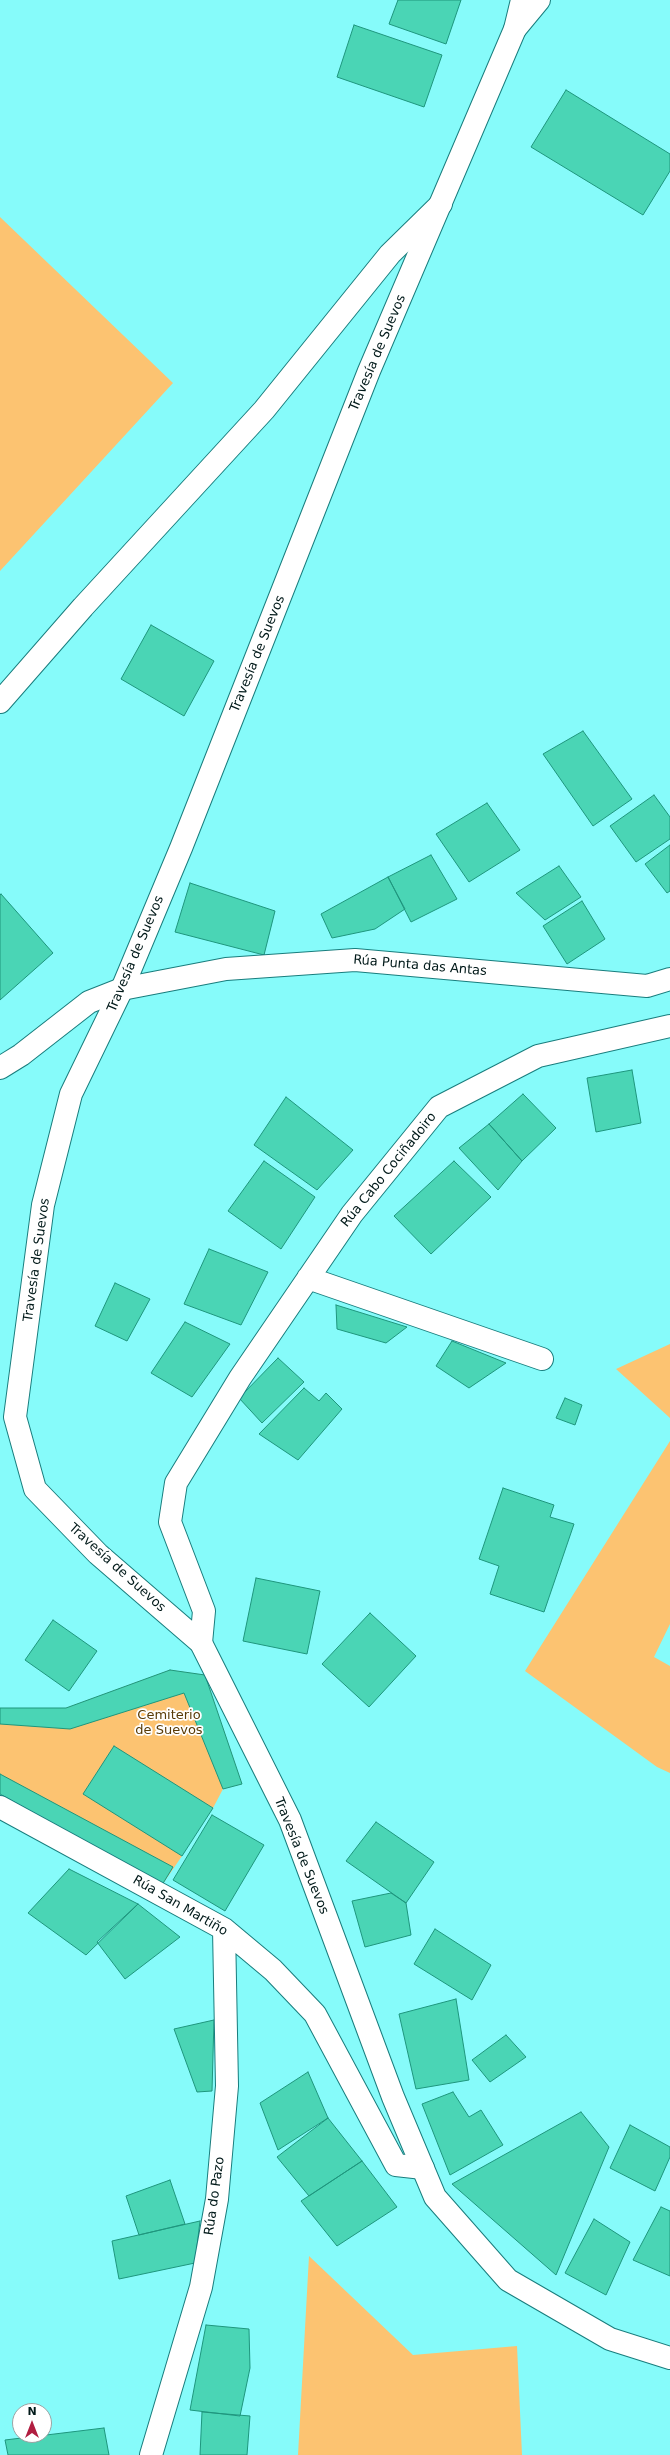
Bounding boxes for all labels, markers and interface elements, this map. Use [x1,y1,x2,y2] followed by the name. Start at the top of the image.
[346,293,410,413] street label: Travesía de Suevos
[227,593,289,715] street label: Travesía de Suevos
[104,894,168,1014] street label: Travesía de Suevos
[352,952,488,980] street label: Rúa Punta das Antas
[338,1110,440,1230] street label: Rúa Cabo Cociñadoiro
[21,1197,53,1323] street label: Travesía de Suevos
[65,1520,169,1616] street label: Travesía de Suevos
[135,1708,203,1739] park label: Cemiterio de Suevos
[270,1795,332,1917] street label: Travesía de Suevos
[130,1873,230,1939] street label: Rúa San Martiño
[202,2156,228,2236] street label: Rúa do Pazo
[12,2403,52,2443] north arrow
[27,2405,37,2418] text: N

